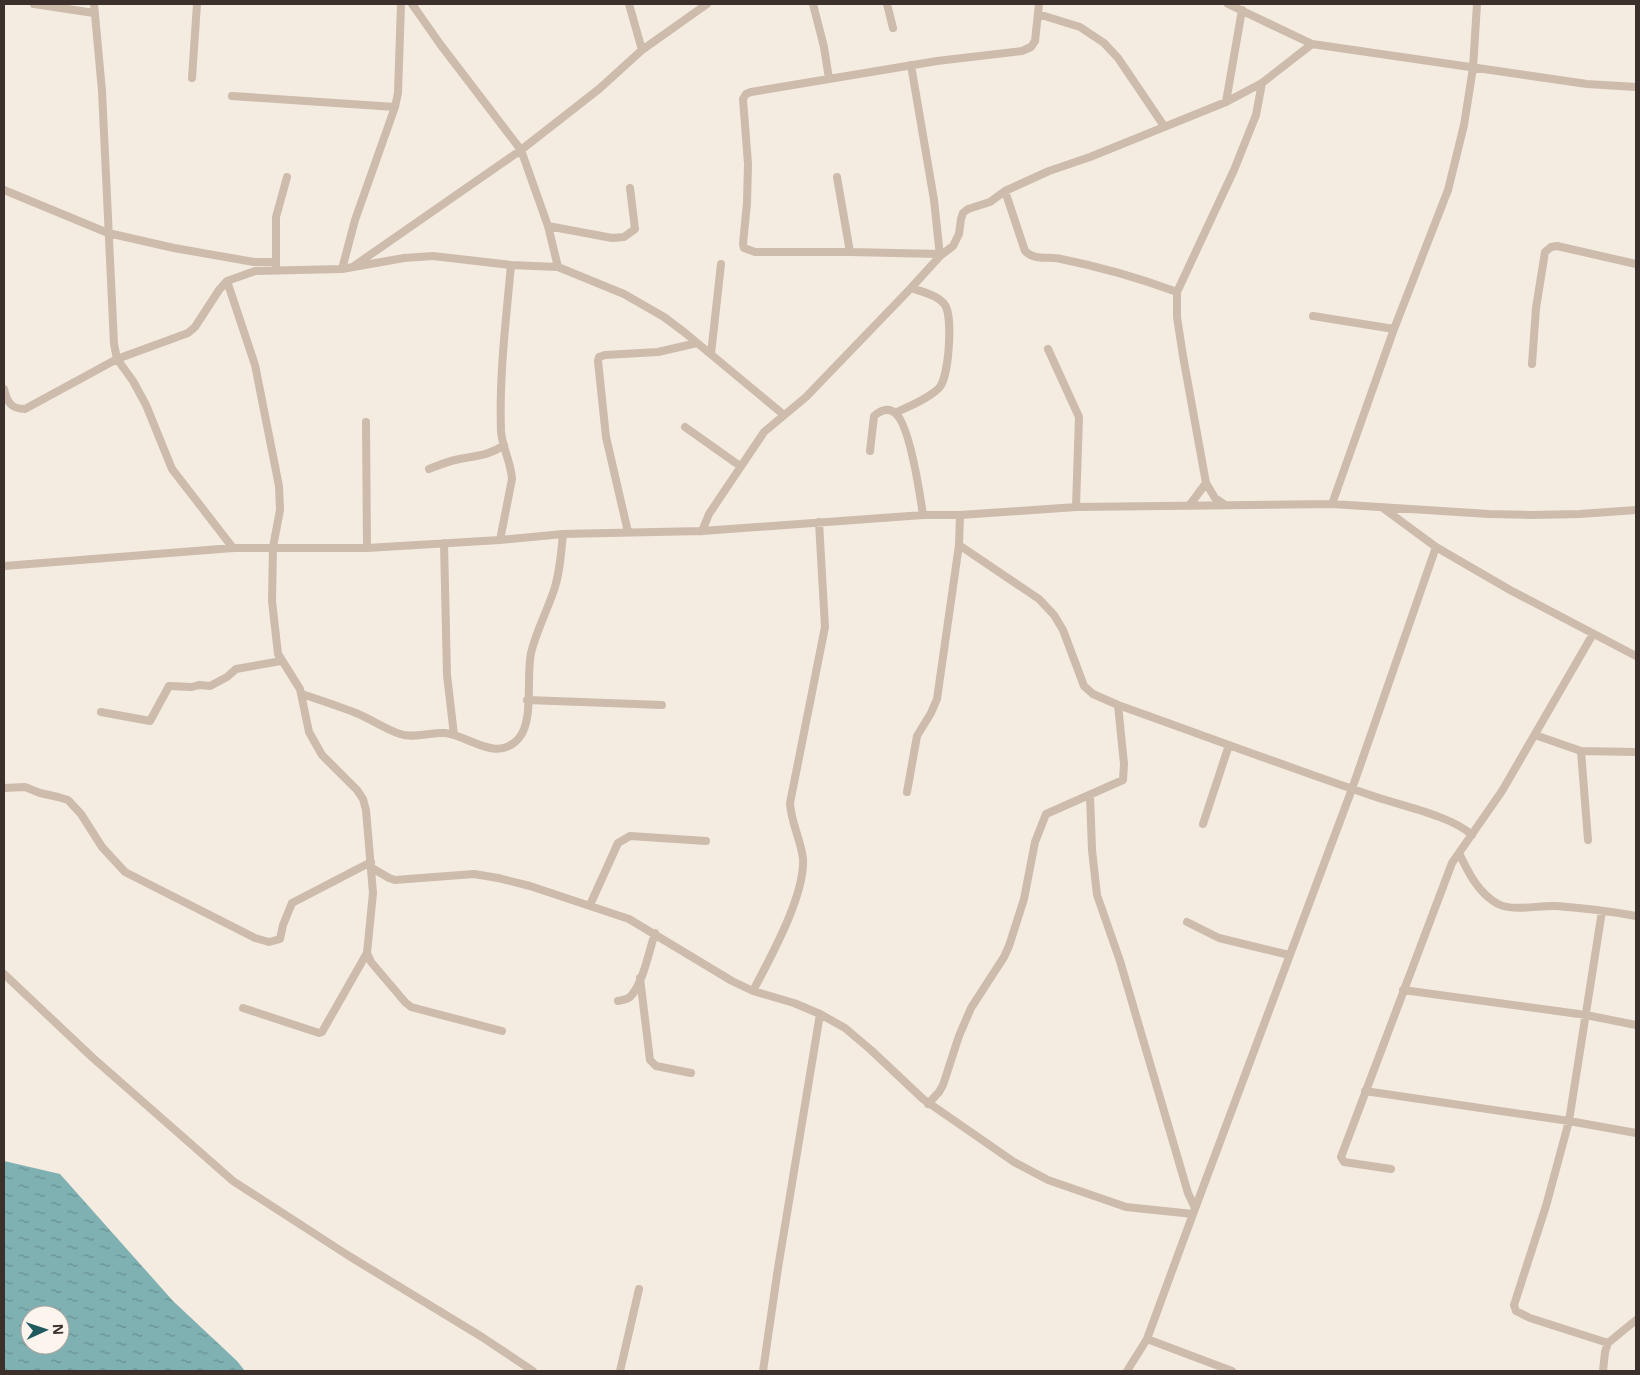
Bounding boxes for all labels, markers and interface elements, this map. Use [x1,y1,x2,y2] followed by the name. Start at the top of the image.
[20,1305,70,1355] north arrow
[49,1323,68,1335] text: N

